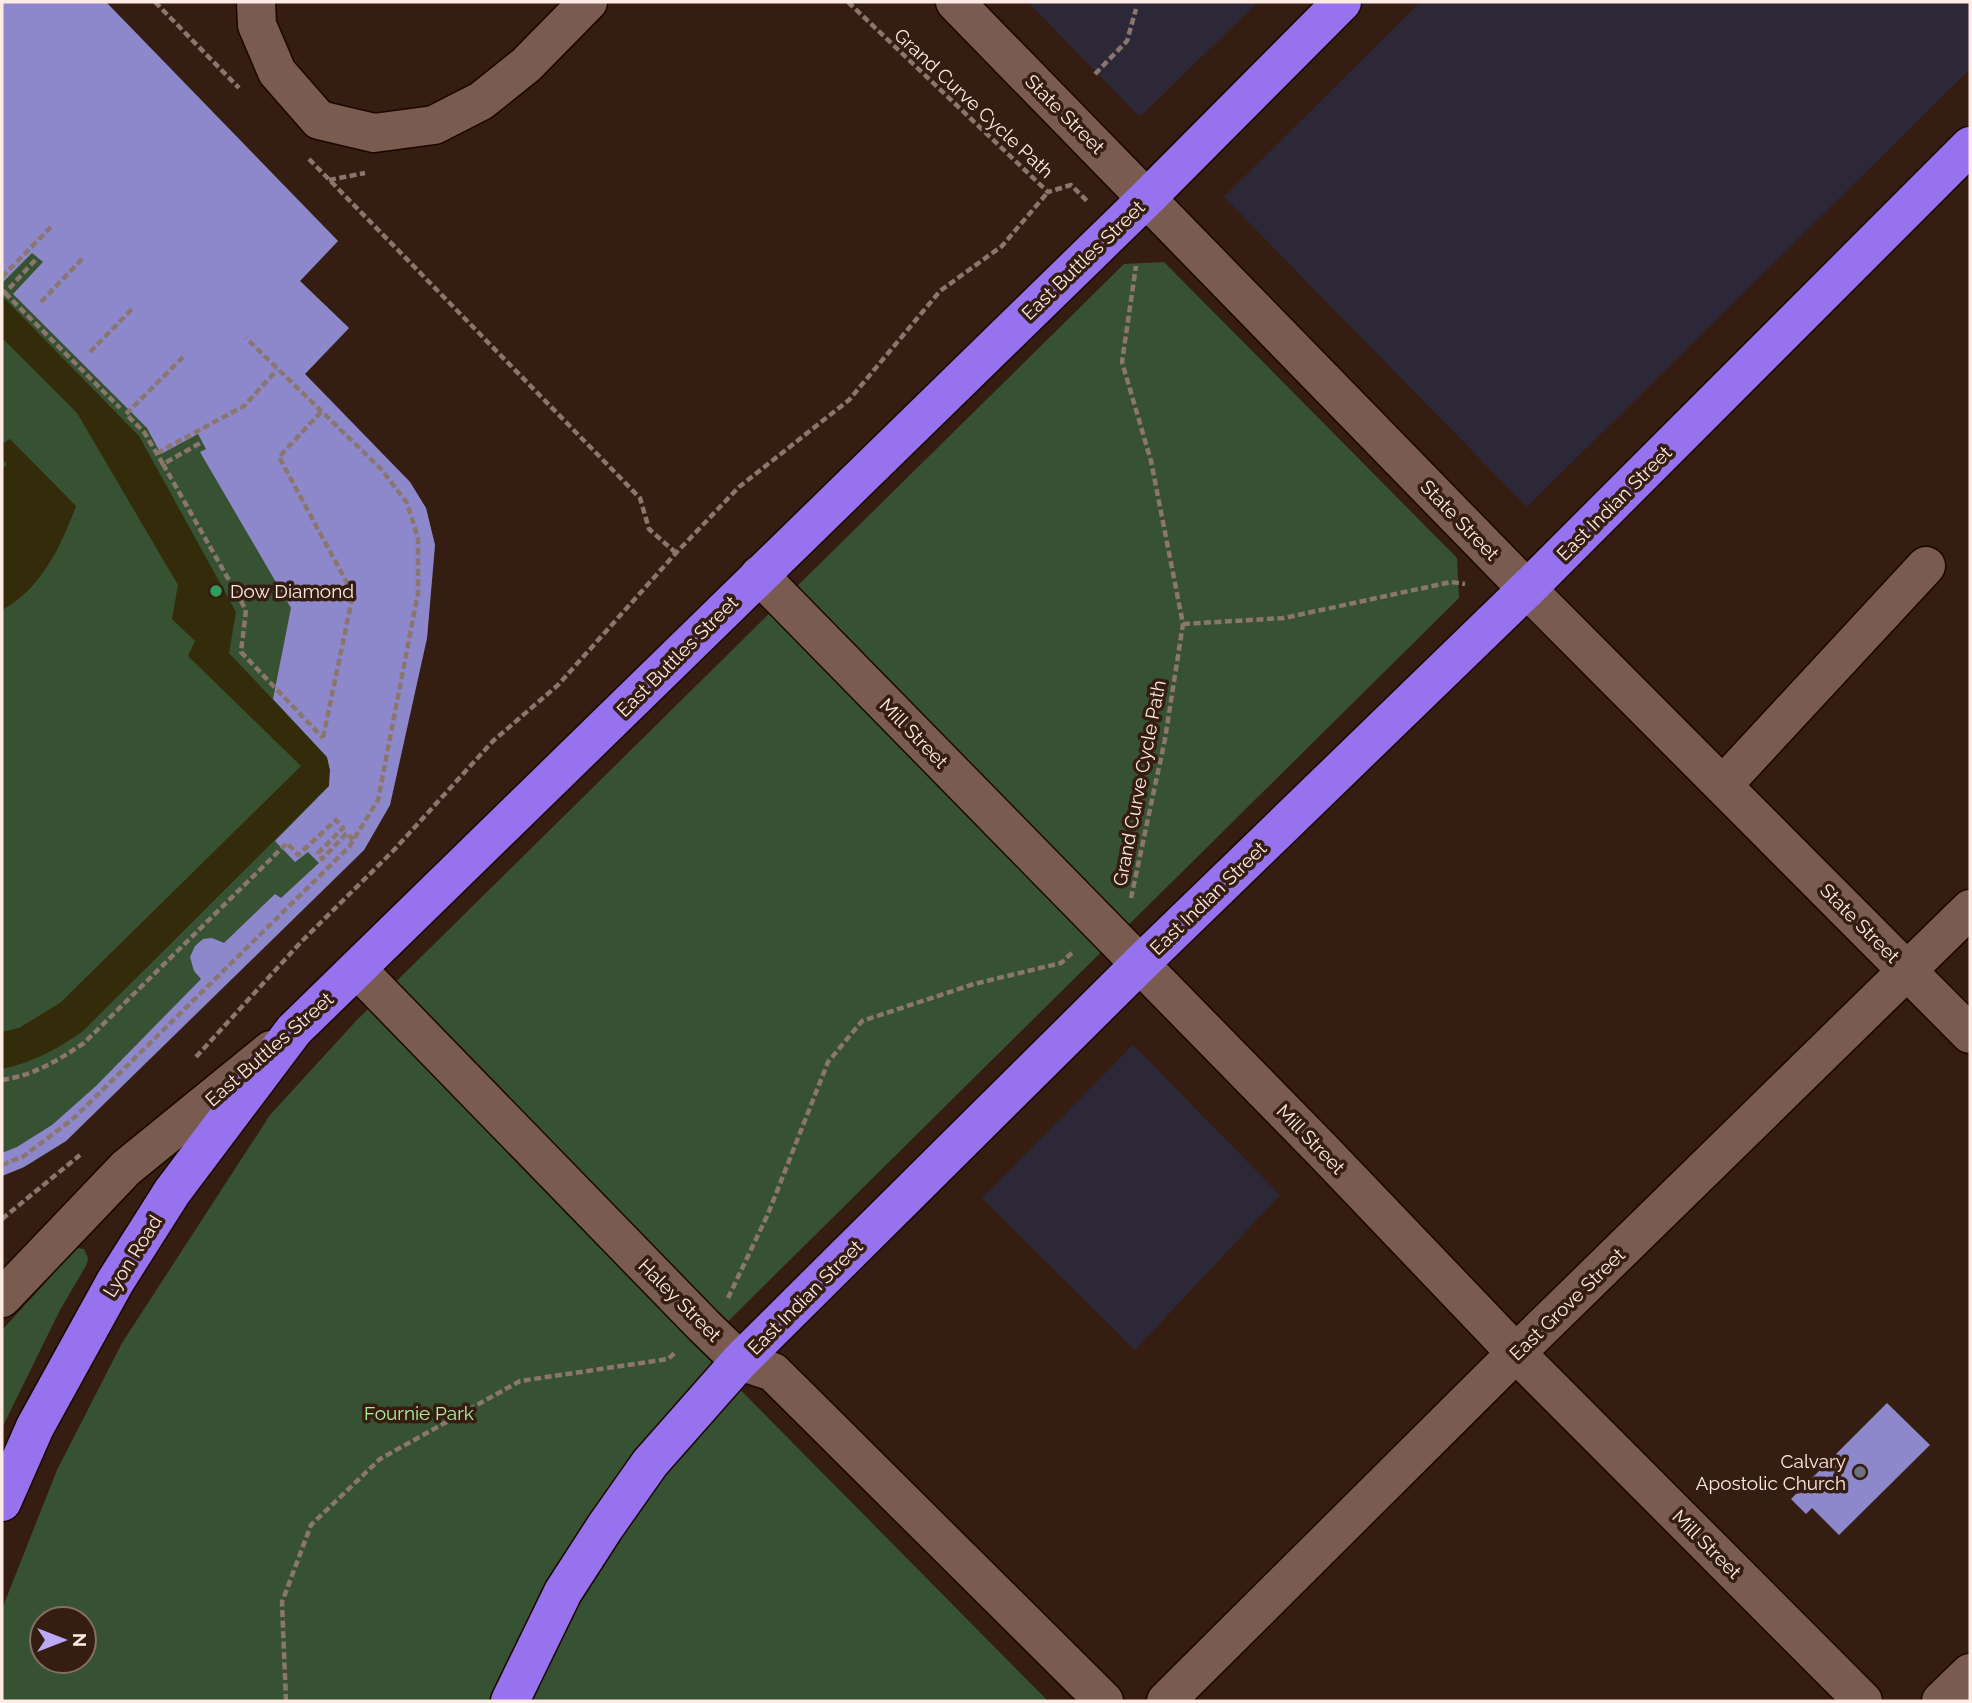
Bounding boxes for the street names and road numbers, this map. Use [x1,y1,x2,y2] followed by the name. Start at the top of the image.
[890,24,1058,182] street label: Grand Curve Cycle Path
[1021,70,1110,159] street label: State Street
[1017,195,1149,324] street label: East Buttles Street
[1552,441,1676,565] street label: East Indian Street
[1416,475,1504,565] street label: State Street
[612,591,742,721] street label: East Buttles Street
[1108,678,1170,888] street label: Grand Curve Cycle Path
[875,694,953,773] street label: Mill Street
[1145,837,1271,959] street label: East Indian Street
[1816,879,1905,968] street label: State Street
[201,987,338,1110] street label: East Buttles Street
[1272,1100,1350,1179] street label: Mill Street
[98,1211,166,1301] street label: Lyon Road
[743,1235,867,1359] street label: East Indian Street
[1505,1243,1630,1365] street label: East Grove Street
[634,1254,726,1346] street label: Haley Street
[1668,1505,1746,1583] street label: Mill Street

